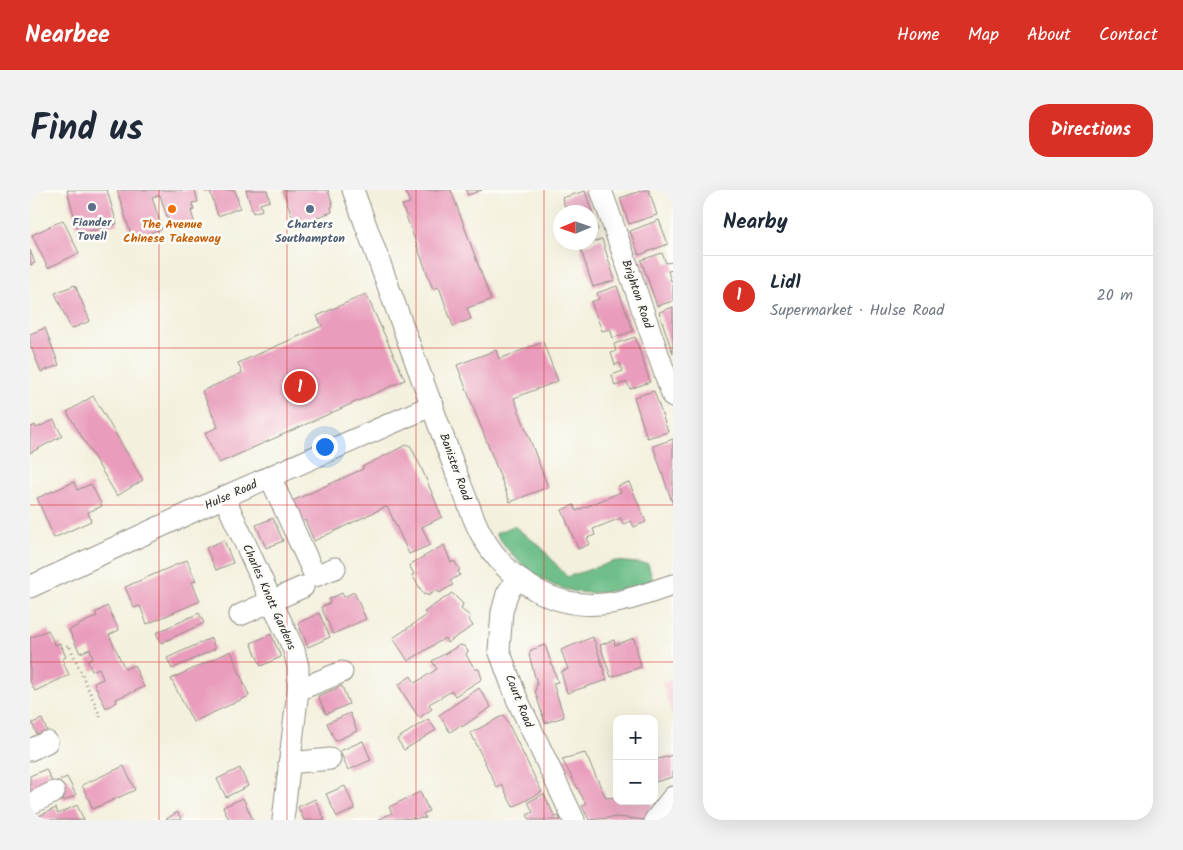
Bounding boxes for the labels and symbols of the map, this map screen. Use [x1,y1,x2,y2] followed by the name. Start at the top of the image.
[86,201,98,213] marker: Fiander Tovell
[166,203,178,215] marker: The Avenue Chinese Takeaway
[304,203,316,215] marker: Charters Southampton
[553,205,598,250] north arrow
[72,213,112,246] place label: Fiander Tovell
[123,215,221,248] place label: The Avenue Chinese Takeaway
[275,215,345,248] place label: Charters Southampton
[616,257,658,332] street label: Brighton Road
[284,368,316,406] pin: 1
[434,431,476,504] street label: Banister Road
[312,434,338,460] your location
[201,474,261,515] street label: Hulse Road
[237,541,301,653] street label: Charles Knott Gardens
[500,672,539,731] street label: Court Road

